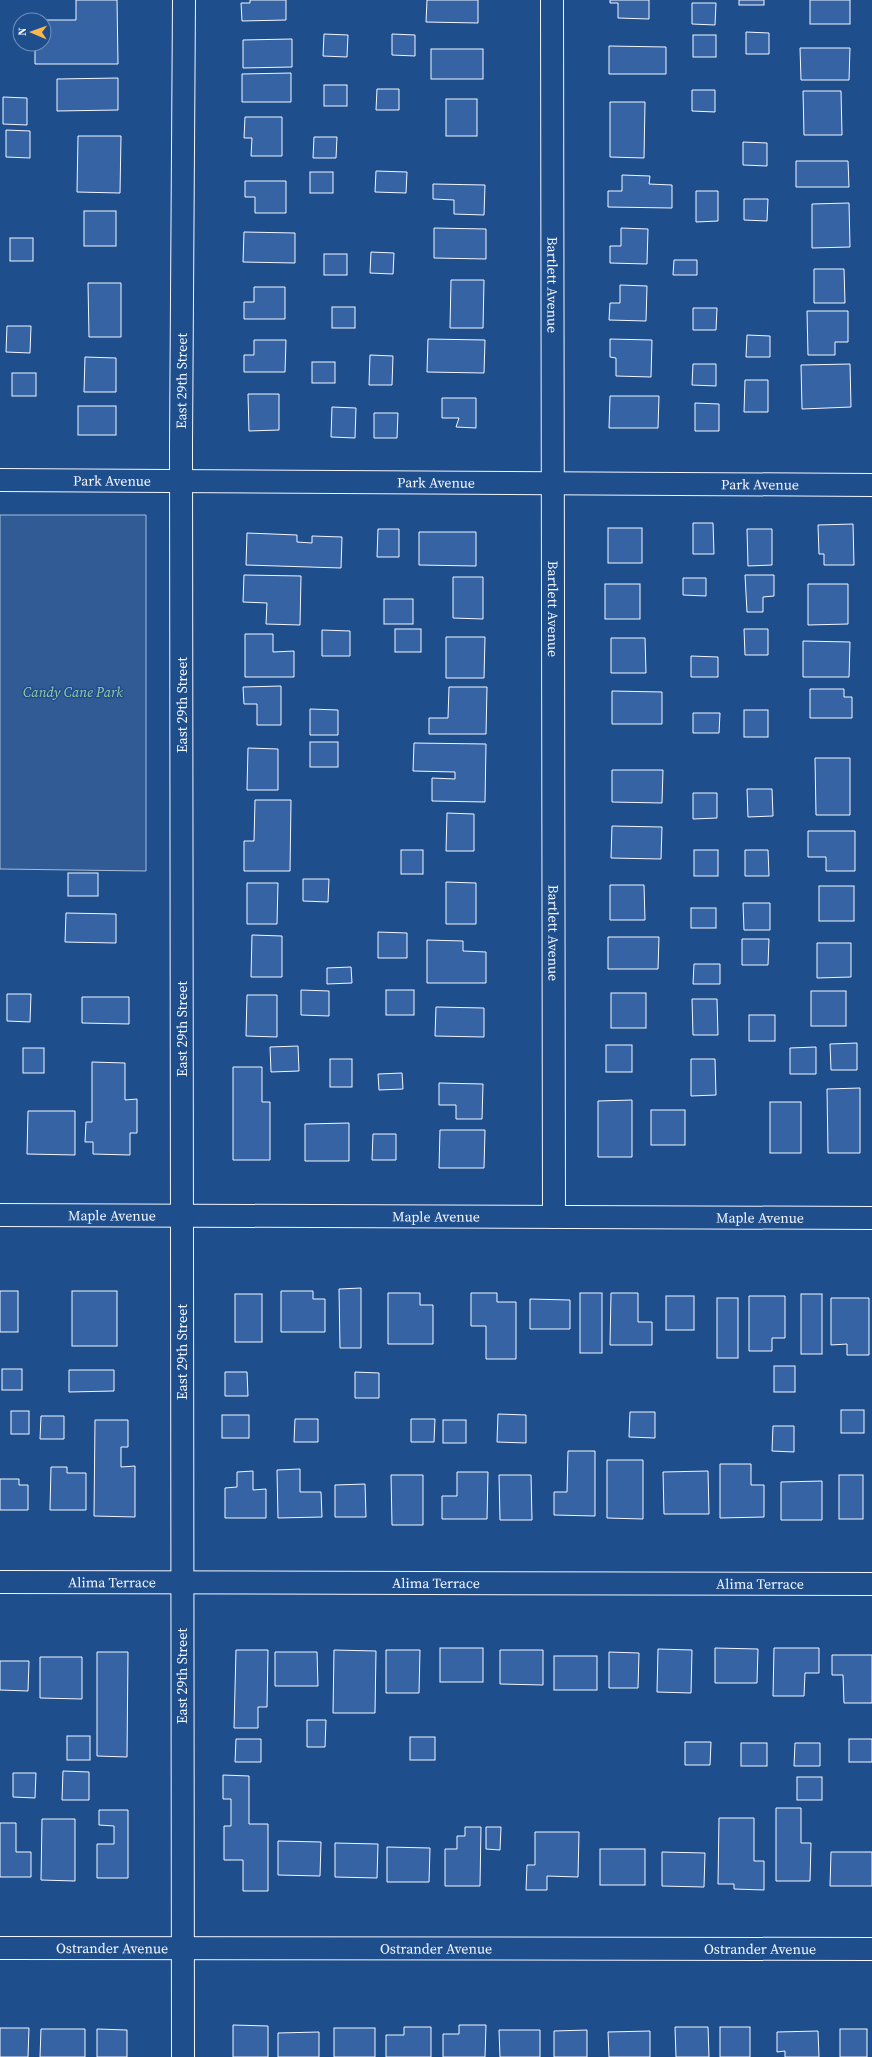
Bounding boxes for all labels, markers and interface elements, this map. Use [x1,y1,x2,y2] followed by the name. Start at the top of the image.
[12,12,52,52] north arrow
[15,27,30,36] text: N
[542,237,563,333] street label: Bartlett Avenue
[171,333,192,429] street label: East 29th Street
[73,470,151,491] street label: Park Avenue
[397,472,475,493] street label: Park Avenue
[721,474,799,495] street label: Park Avenue
[543,561,563,657] street label: Bartlett Avenue
[172,657,192,753] street label: East 29th Street
[23,682,123,702] park label: Candy Cane Park
[543,885,564,981] street label: Bartlett Avenue
[172,981,192,1077] street label: East 29th Street
[68,1205,156,1226] street label: Maple Avenue
[392,1206,480,1227] street label: Maple Avenue
[716,1207,804,1228] street label: Maple Avenue
[172,1304,192,1400] street label: East 29th Street
[68,1572,156,1592] street label: Alima Terrace
[392,1573,480,1593] street label: Alima Terrace
[716,1574,804,1594] street label: Alima Terrace
[172,1628,192,1724] street label: East 29th Street
[56,1938,168,1958] street label: Ostrander Avenue
[380,1938,492,1959] street label: Ostrander Avenue
[704,1939,816,1959] street label: Ostrander Avenue

